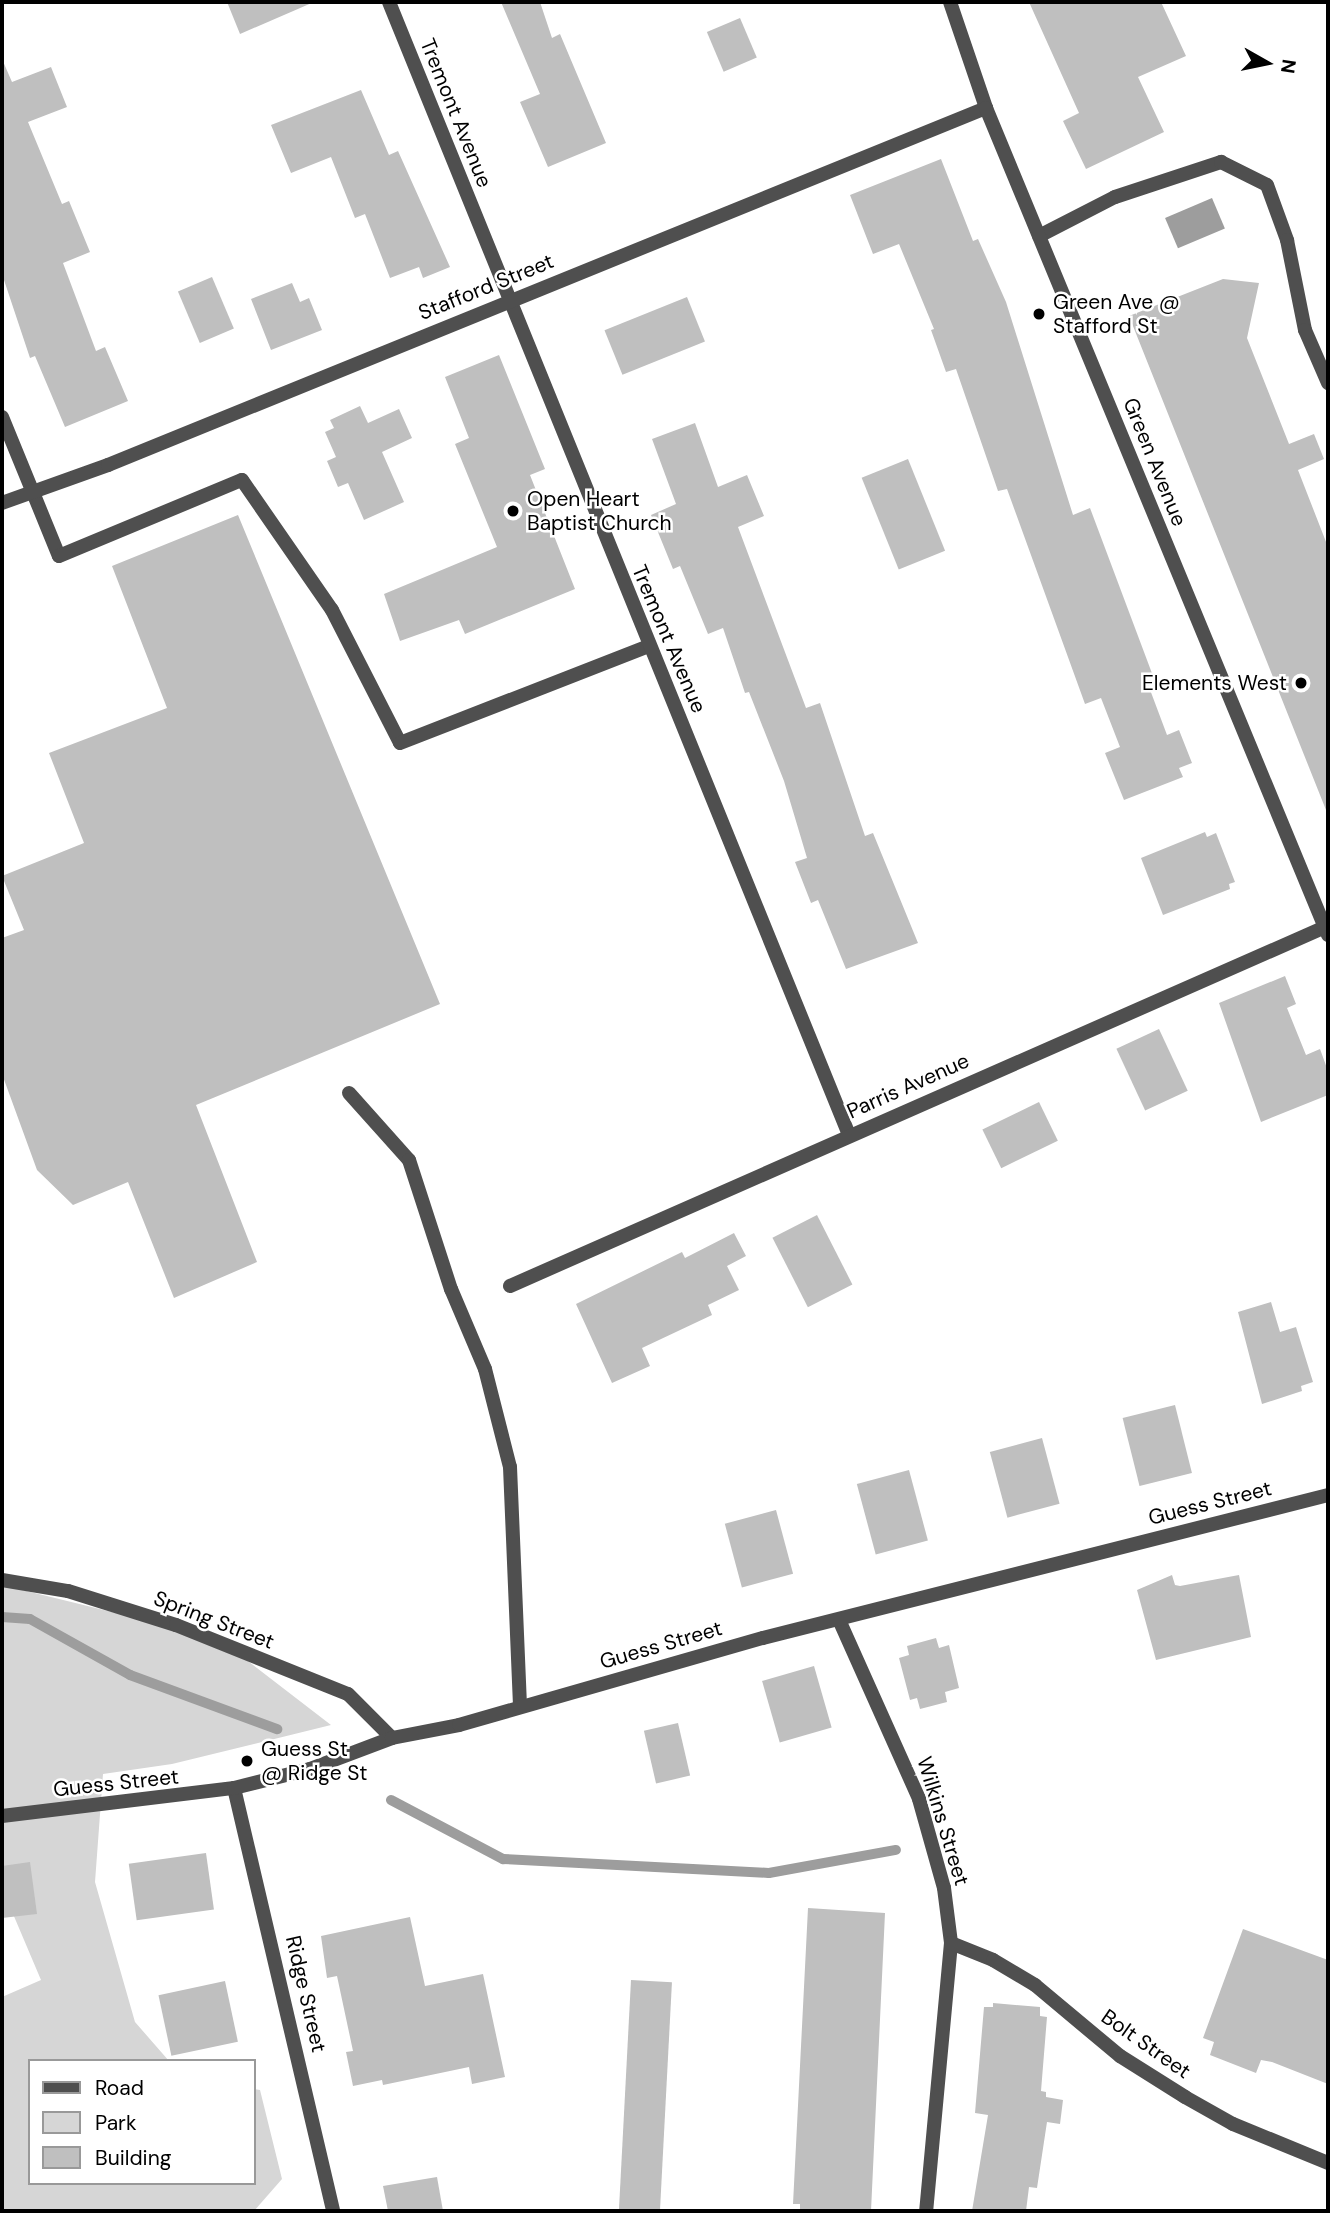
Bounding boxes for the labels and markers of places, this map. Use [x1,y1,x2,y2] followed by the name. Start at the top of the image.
[1053,289,1180,339] place label: Green Ave @ Stafford St
[1031,306,1047,322] marker: Green Ave @ Stafford St
[527,486,672,536] place label: Open Heart Baptist Church
[505,503,521,519] marker: Open Heart Baptist Church
[1142,670,1287,696] place label: Elements West
[1293,675,1309,691] marker: Elements West
[261,1736,368,1786] place label: Guess St @ Ridge St
[239,1753,255,1769] marker: Guess St @ Ridge St

